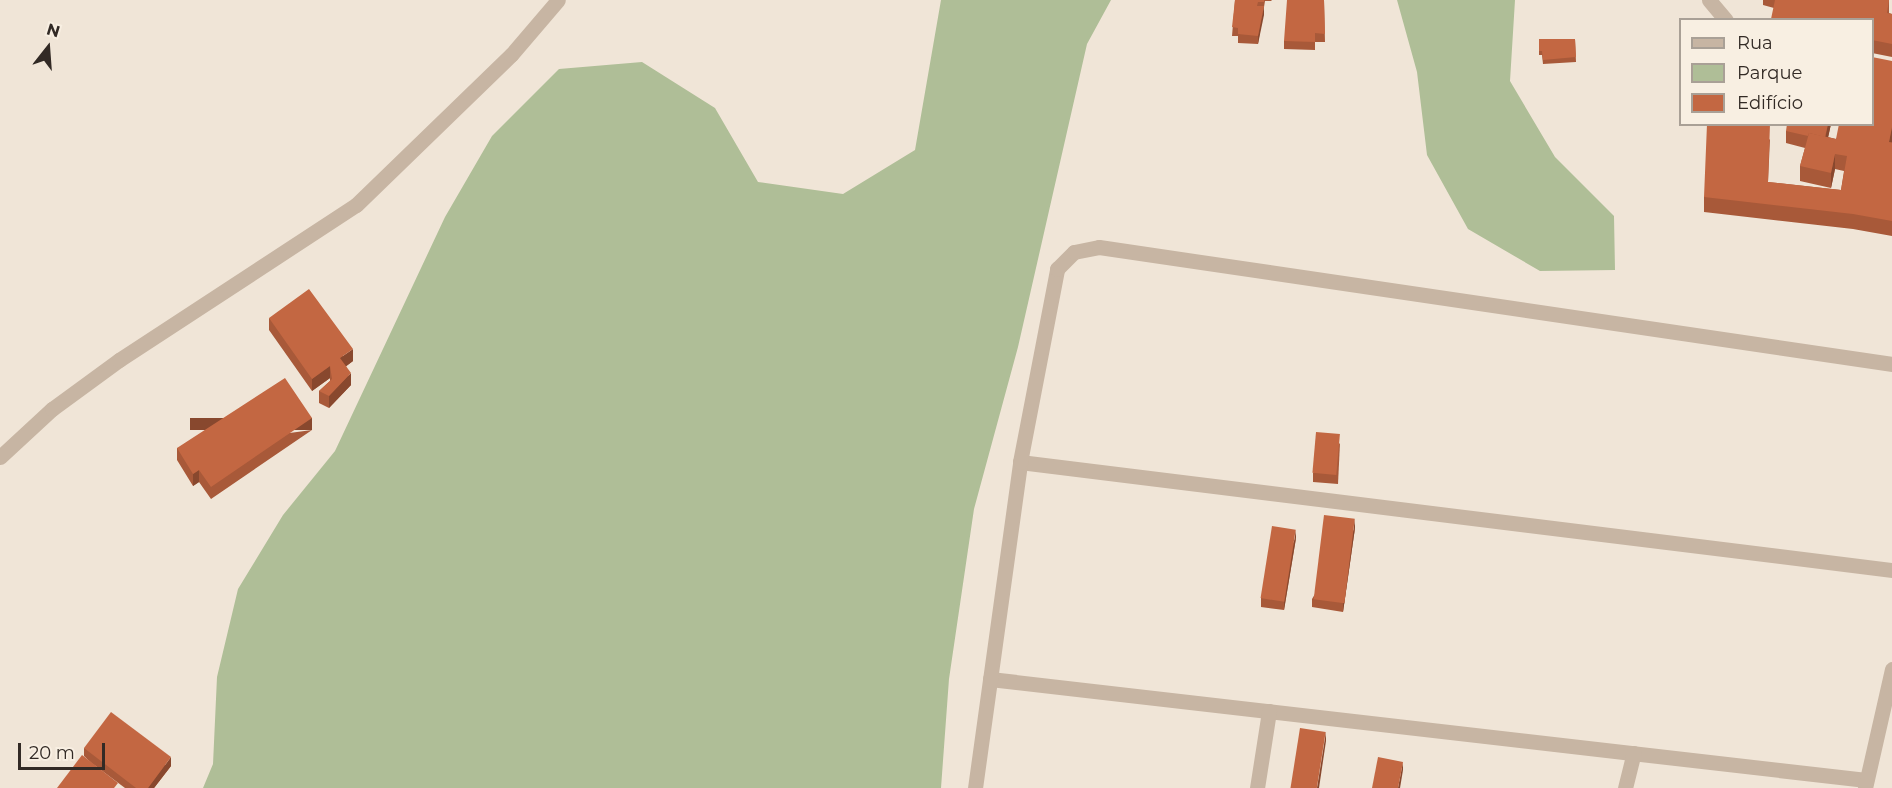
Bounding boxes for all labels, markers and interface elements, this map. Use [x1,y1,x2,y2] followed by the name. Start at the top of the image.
[18,18,78,78] north arrow
[1679,18,1874,126] legend
[44,19,62,41] text: N
[1737,32,1773,54] text: Rua
[1737,62,1802,84] text: Parque
[1737,92,1803,114] text: Edifício
[21,731,108,769] scale bar
[29,742,75,764] text: 20 m

